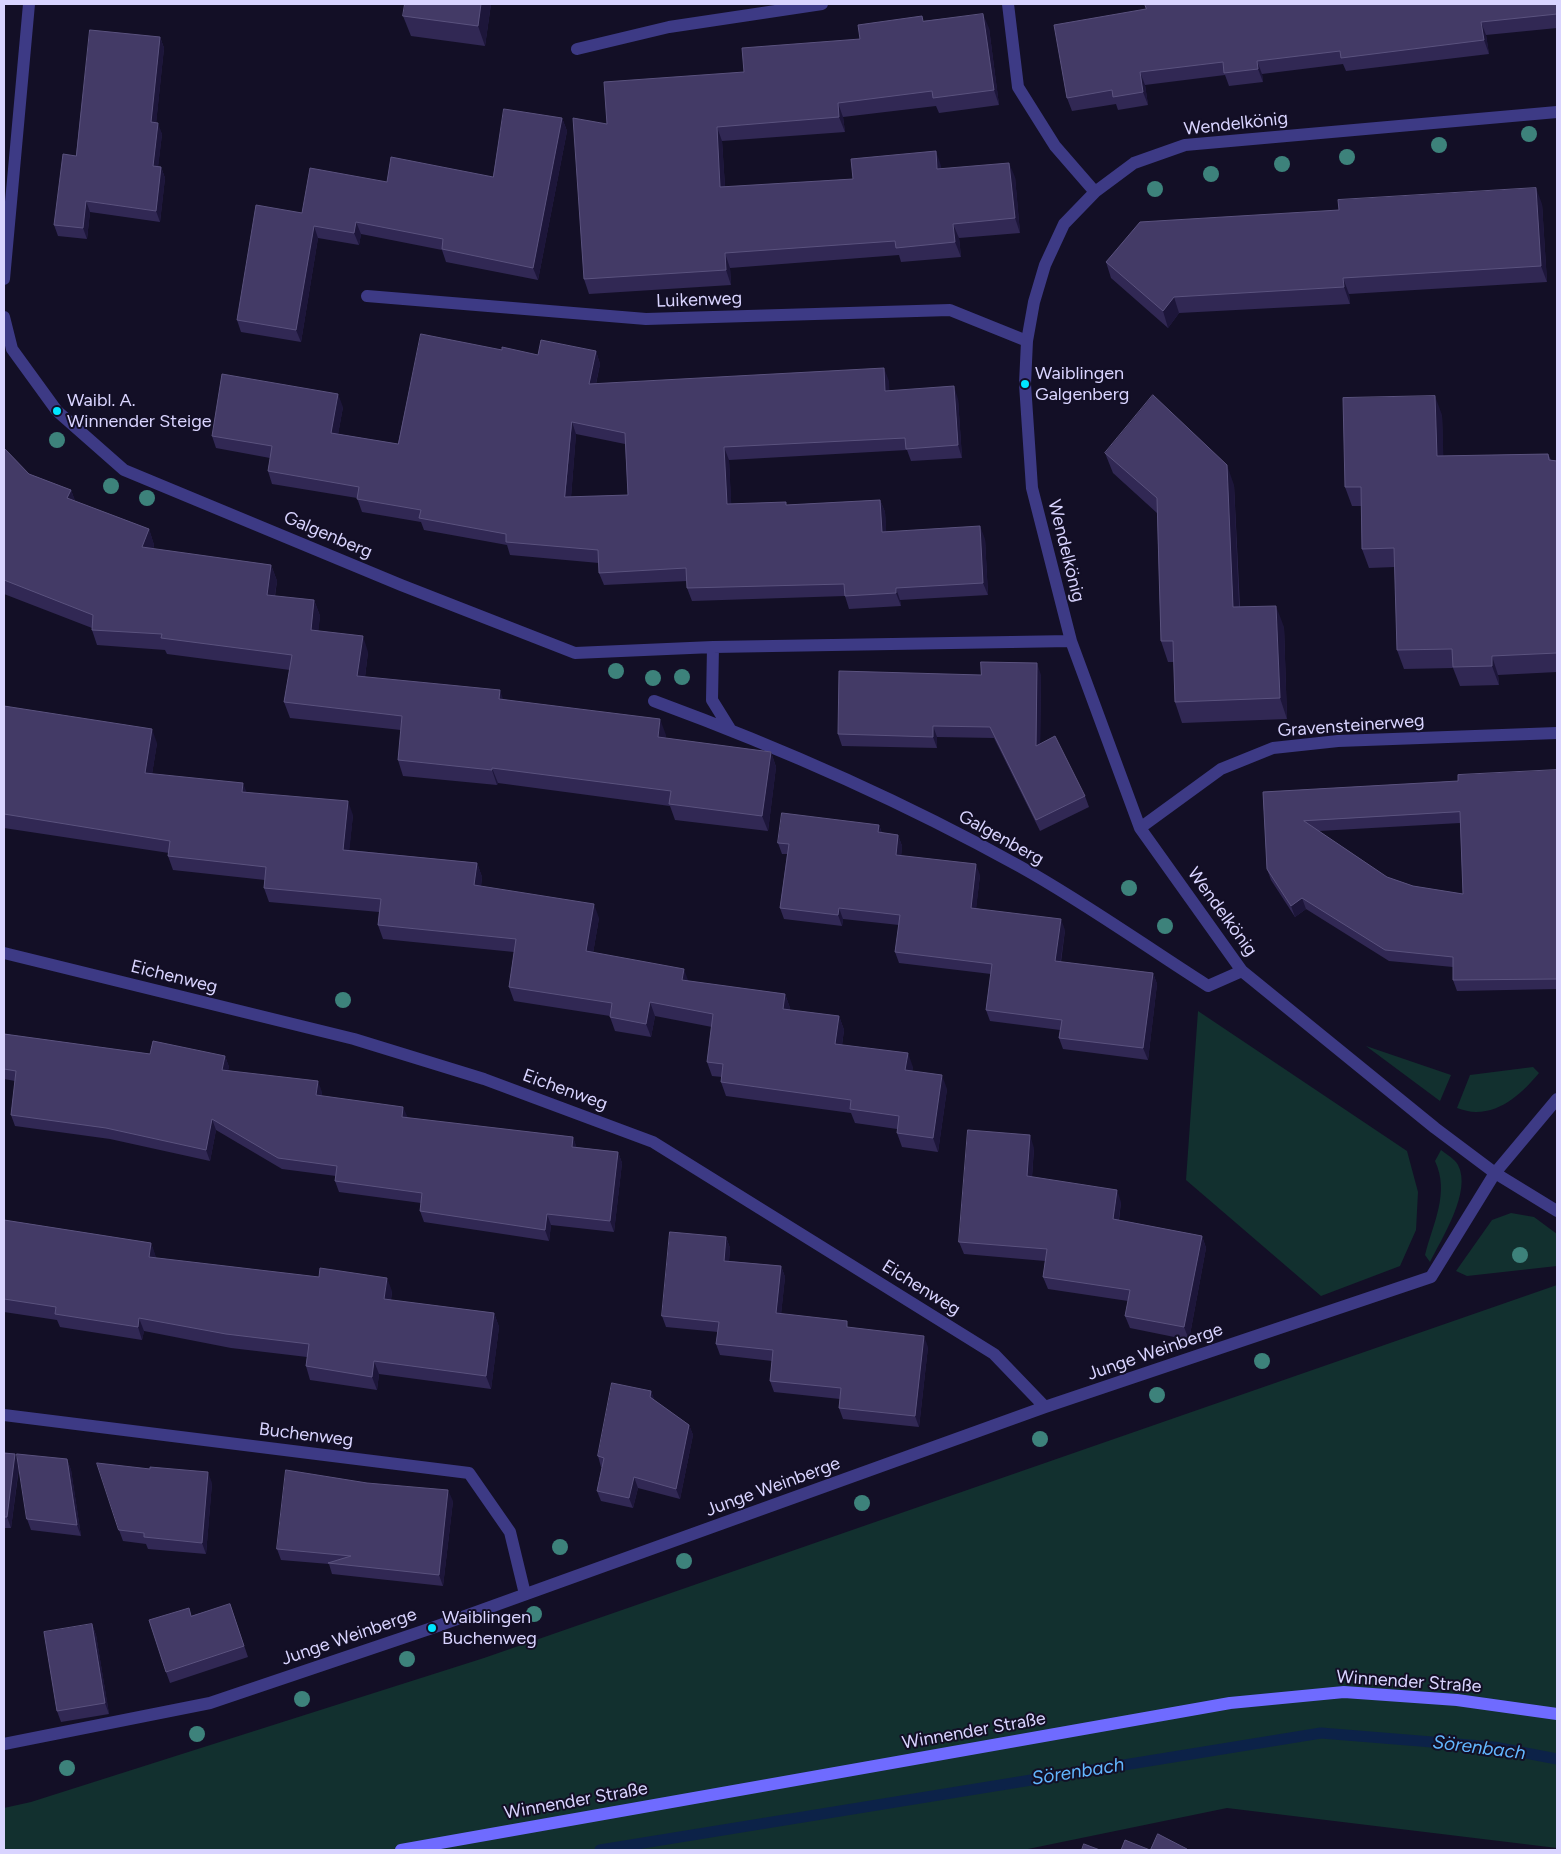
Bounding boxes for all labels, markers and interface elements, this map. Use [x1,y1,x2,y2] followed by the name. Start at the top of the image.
[1183,108,1289,140] street label: Wendelkönig
[656,288,742,312] street label: Luikenweg
[1035,363,1129,406] place label: Waiblingen Galgenberg
[1019,378,1031,390] marker: Waiblingen Galgenberg
[67,390,212,432] place label: Waibl. A. Winnender Steige
[51,405,63,417] marker: Waibl. A. Winnender Steige
[1043,498,1089,604] street label: Wendelkönig
[280,507,376,563] street label: Galgenberg
[1277,710,1425,742] street label: Gravensteinerweg
[955,806,1047,870] street label: Galgenberg
[1183,863,1261,961] street label: Wendelkönig
[128,956,220,998] street label: Eichenweg
[520,1065,610,1115] street label: Eichenweg
[878,1255,964,1321] street label: Eichenweg
[1085,1319,1225,1385] street label: Junge Weinberge
[258,1419,354,1451] street label: Buchenweg
[703,1453,843,1521] street label: Junge Weinberge
[279,1604,419,1670] street label: Junge Weinberge
[442,1607,537,1650] place label: Waiblingen Buchenweg
[426,1622,438,1634] marker: Waiblingen Buchenweg
[1336,1666,1482,1698] street label: Winnender Straße
[901,1708,1047,1754] street label: Winnender Straße
[1431,1731,1527,1765] water label: Sörenbach
[1030,1753,1126,1791] water label: Sörenbach
[503,1778,649,1824] street label: Winnender Straße

